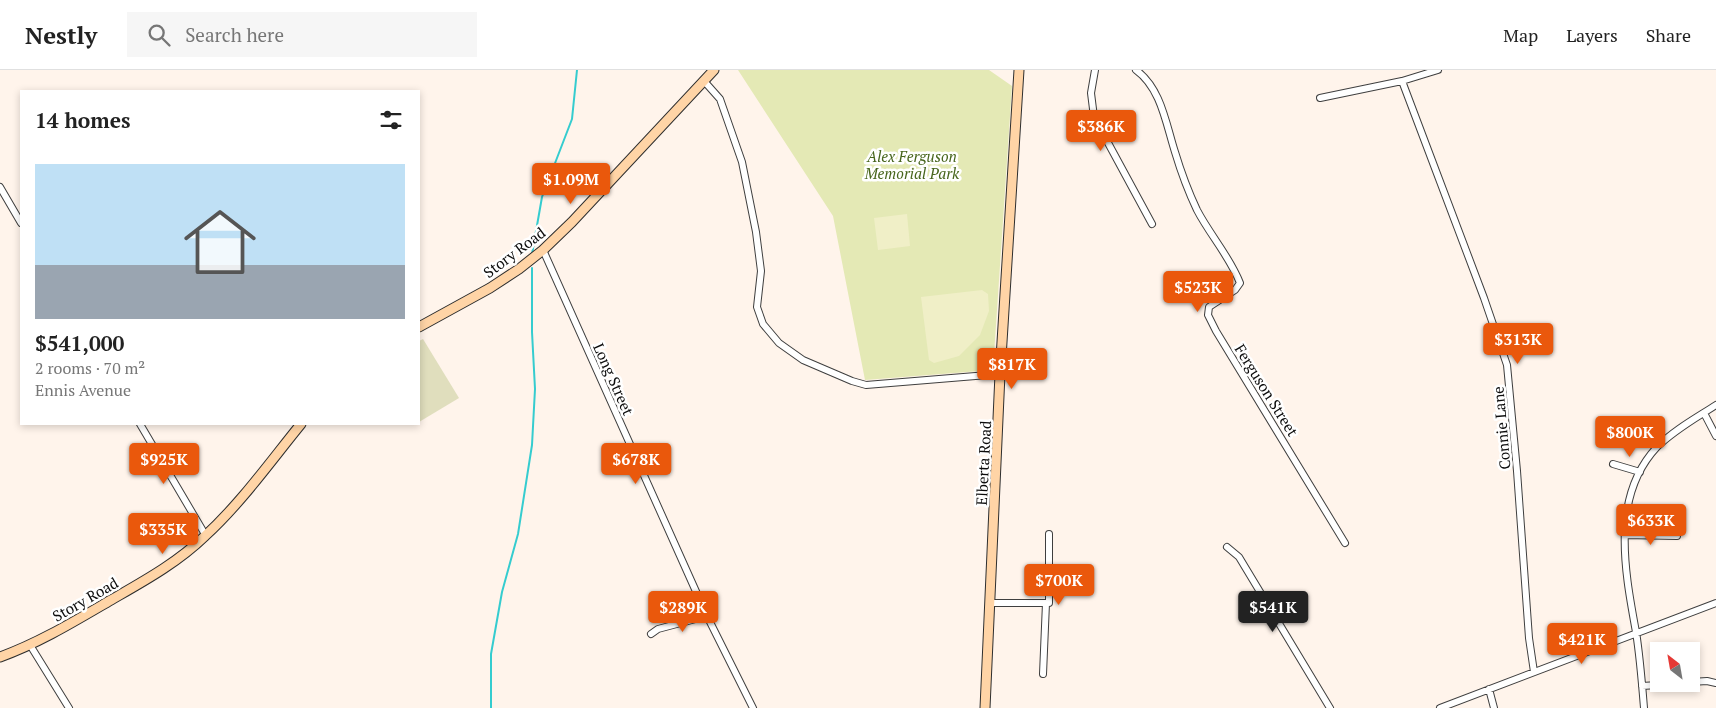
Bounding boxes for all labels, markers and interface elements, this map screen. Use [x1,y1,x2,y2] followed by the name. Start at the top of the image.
[127,12,477,57] search box
[25,19,97,51] text: Nestly
[145,21,173,49] icon: search
[185,22,284,47] text: Search here
[1503,23,1538,47] text: Map
[1566,23,1618,47] text: Layers
[1646,23,1691,47] text: Share
[35,106,131,134] text: 14 homes
[377,106,405,134] icon: filters
[1066,109,1136,152] pin: $386K
[1077,115,1125,137] text: $386K
[864,146,960,183] park label: Alex Ferguson Memorial Park
[530,162,612,205] pin: $1.09M
[543,168,599,190] text: $1.09M
[175,197,265,287] icon: home
[479,222,549,282] street label: Story Road
[1163,270,1233,313] pin: $523K
[1174,276,1222,298] text: $523K
[1483,322,1553,365] pin: $313K
[1494,328,1542,350] text: $313K
[35,329,124,357] text: $541,000
[589,340,639,419] street label: Long Street
[1231,340,1304,440] street label: Ferguson Street
[977,348,1047,390] pin: $817K
[988,353,1036,375] text: $817K
[35,357,145,379] text: 2 rooms · 70 m²
[35,379,131,401] text: Ennis Avenue
[1487,386,1515,470] street label: Connie Lane
[1595,416,1665,458] pin: $800K
[971,420,995,506] street label: Elberta Road
[1606,421,1654,443] text: $800K
[129,442,199,485] pin: $925K
[601,442,671,485] pin: $678K
[140,448,188,470] text: $925K
[612,448,660,470] text: $678K
[1616,504,1686,546] pin: $633K
[1627,509,1675,531] text: $633K
[128,512,198,555] pin: $335K
[139,518,187,540] text: $335K
[1024,564,1094,606] pin: $700K
[1035,569,1083,591] text: $700K
[49,572,121,626] street label: Story Road
[648,590,718,633] pin: $289K
[1238,590,1308,633] pin: $541K
[659,596,707,618] text: $289K
[1249,596,1297,618] text: $541K
[1547,622,1617,665] pin: $421K
[1558,628,1606,650] text: $421K
[1650,642,1700,692] north arrow
[1650,642,1700,692] map controls

